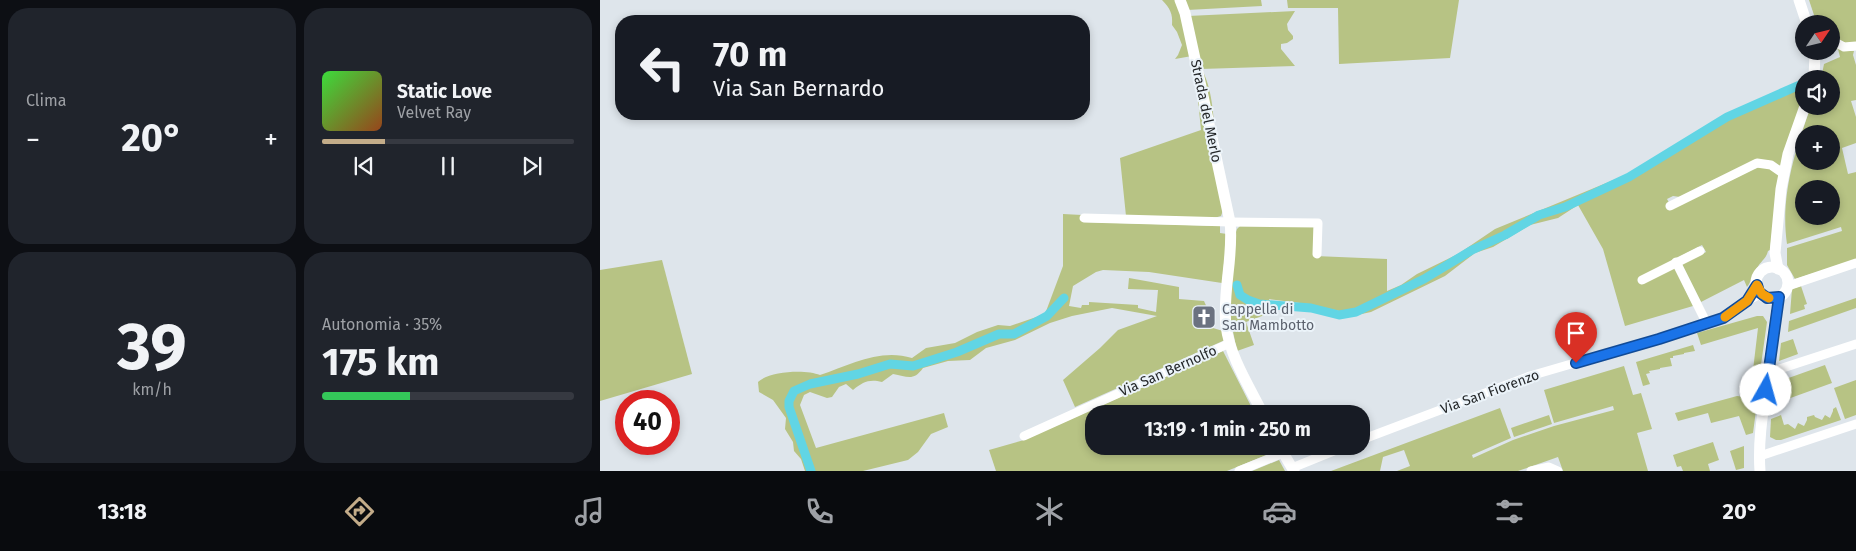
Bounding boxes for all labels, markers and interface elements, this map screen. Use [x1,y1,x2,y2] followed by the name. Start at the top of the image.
[1795,15,1840,60] north arrow
[1795,15,1840,225] map controls
[713,33,787,75] text: 70 m
[630,35,695,100] icon: left
[1187,58,1225,164] street label: Strada del Merlo
[1795,70,1840,115] button: sound
[713,75,884,102] text: Via San Bernardo
[397,80,492,103] text: Static Love
[26,91,66,110] text: Clima
[397,103,471,122] text: Velvet Ray
[121,115,183,161] text: 20°
[26,123,40,156] text: −
[264,123,278,156] text: +
[1795,125,1840,170] button: +
[350,152,378,180] icon: previous
[434,152,462,180] icon: pause
[518,152,546,180] icon: next
[1795,180,1840,225] button: −
[1222,301,1314,334] place label: Cappella di San Mambotto
[1191,304,1217,330] church icon: Cappella di San Mambotto
[117,308,187,386] text: 39
[1555,312,1597,363] pin
[322,315,442,334] text: Autonomia · 35%
[1562,319,1590,347] icon: arrive
[322,339,439,385] text: 175 km
[1117,342,1219,400] street label: Via San Bernolfo
[1739,363,1791,415] position arrow
[1438,366,1542,418] street label: Via San Fiorenzo
[132,380,172,399] text: km/h
[615,390,680,455] speed limit sign: 40
[1144,418,1311,441] text: 13:19 · 1 min · 250 m
[342,494,377,529] icon: directions
[572,494,607,529] icon: music
[802,494,837,529] icon: phone
[1032,494,1067,529] icon: climate
[1262,494,1297,529] icon: car
[1492,494,1527,529] icon: filters
[98,498,147,525] text: 13:18
[1723,498,1758,525] text: 20°

